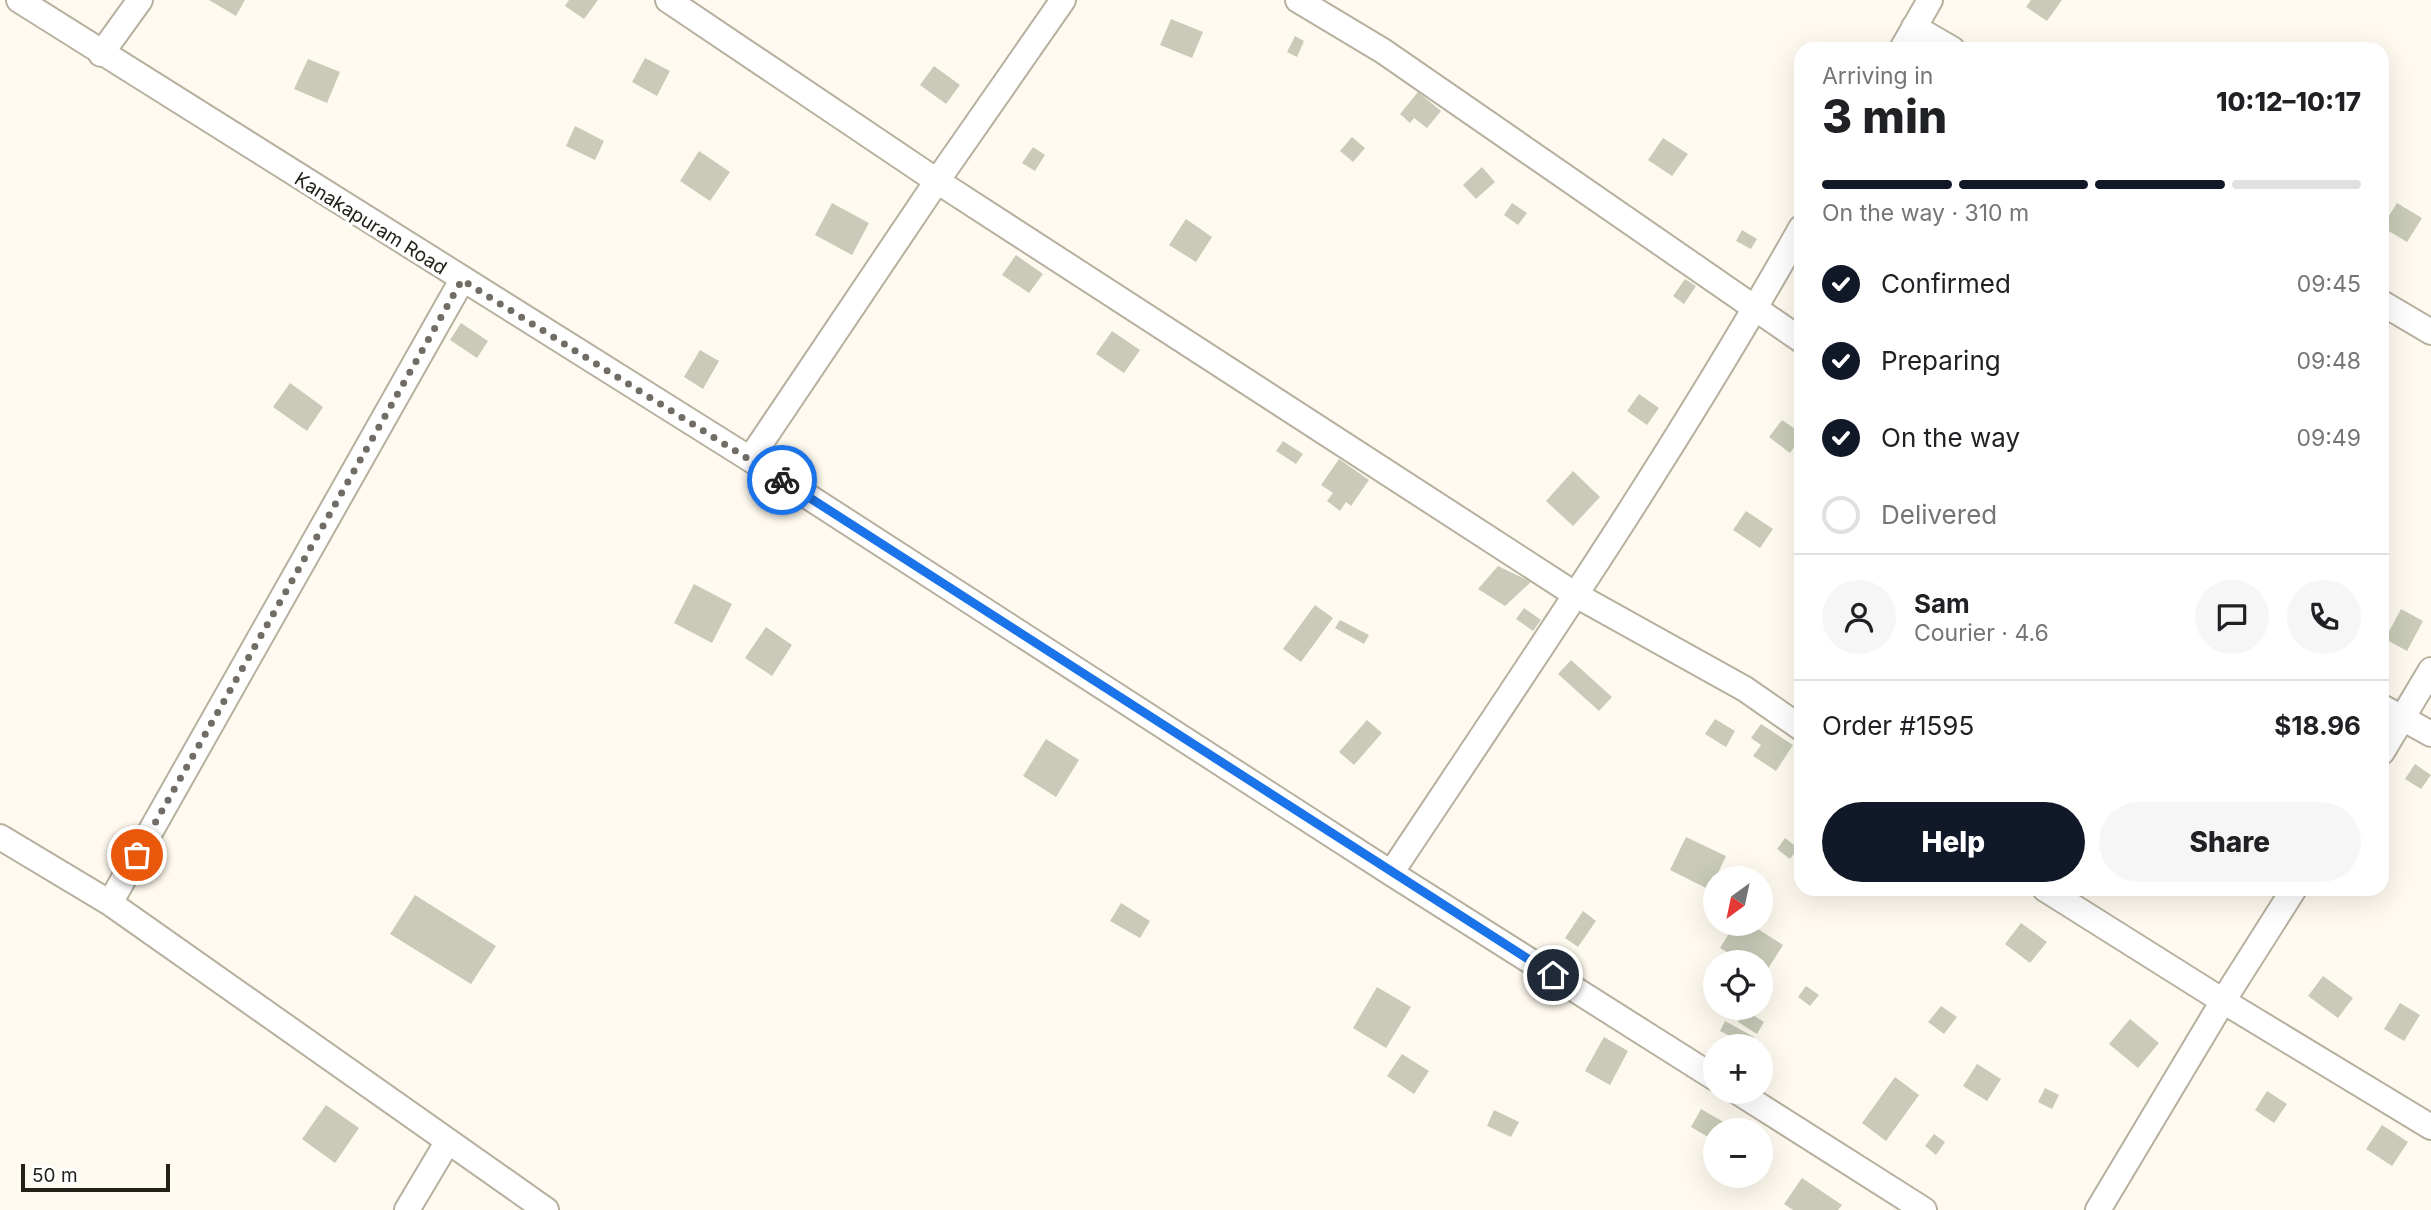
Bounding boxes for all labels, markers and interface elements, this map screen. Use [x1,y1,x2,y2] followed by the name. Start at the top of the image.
[1822,62,1933,90] text: Arriving in
[2216,86,2361,117] text: 10:12–10:17
[1822,88,1947,144] text: 3 min
[290,167,451,280] street label: Kanakapuram Road
[1822,199,2029,227] text: On the way · 310 m
[1822,265,1860,303] icon: check
[1881,268,2011,299] text: Confirmed
[2297,270,2361,298] text: 09:45
[1822,342,1860,380] icon: check
[1881,345,2001,376] text: Preparing
[2297,347,2361,375] text: 09:48
[1822,419,1860,457] icon: check
[1881,422,2020,453] text: On the way
[2296,424,2361,452] text: 09:49
[747,445,817,515] courier
[763,461,801,499] icon: bike
[1881,499,1997,530] text: Delivered
[1822,580,1896,654] button: person
[2195,580,2269,654] button: chat
[2287,580,2361,654] button: phone
[1914,588,1970,619] text: Sam
[1914,619,2049,647] text: Courier · 4.6
[1822,710,1974,741] text: Order #1595
[2274,710,2361,741] text: $18.96
[1822,802,2085,882] button: Help
[2099,802,2361,882] button: Share
[107,825,167,885] pin
[118,836,156,874] icon: bag
[1703,866,1773,936] north arrow
[1703,866,1773,1188] map controls
[1523,945,1583,1005] pin
[1703,950,1773,1020] button: locate
[1534,956,1572,994] icon: home
[1703,1034,1773,1104] button: +
[1703,1118,1773,1188] button: −
[21,1161,170,1193] scale bar
[32,1164,78,1187] text: 50 m

